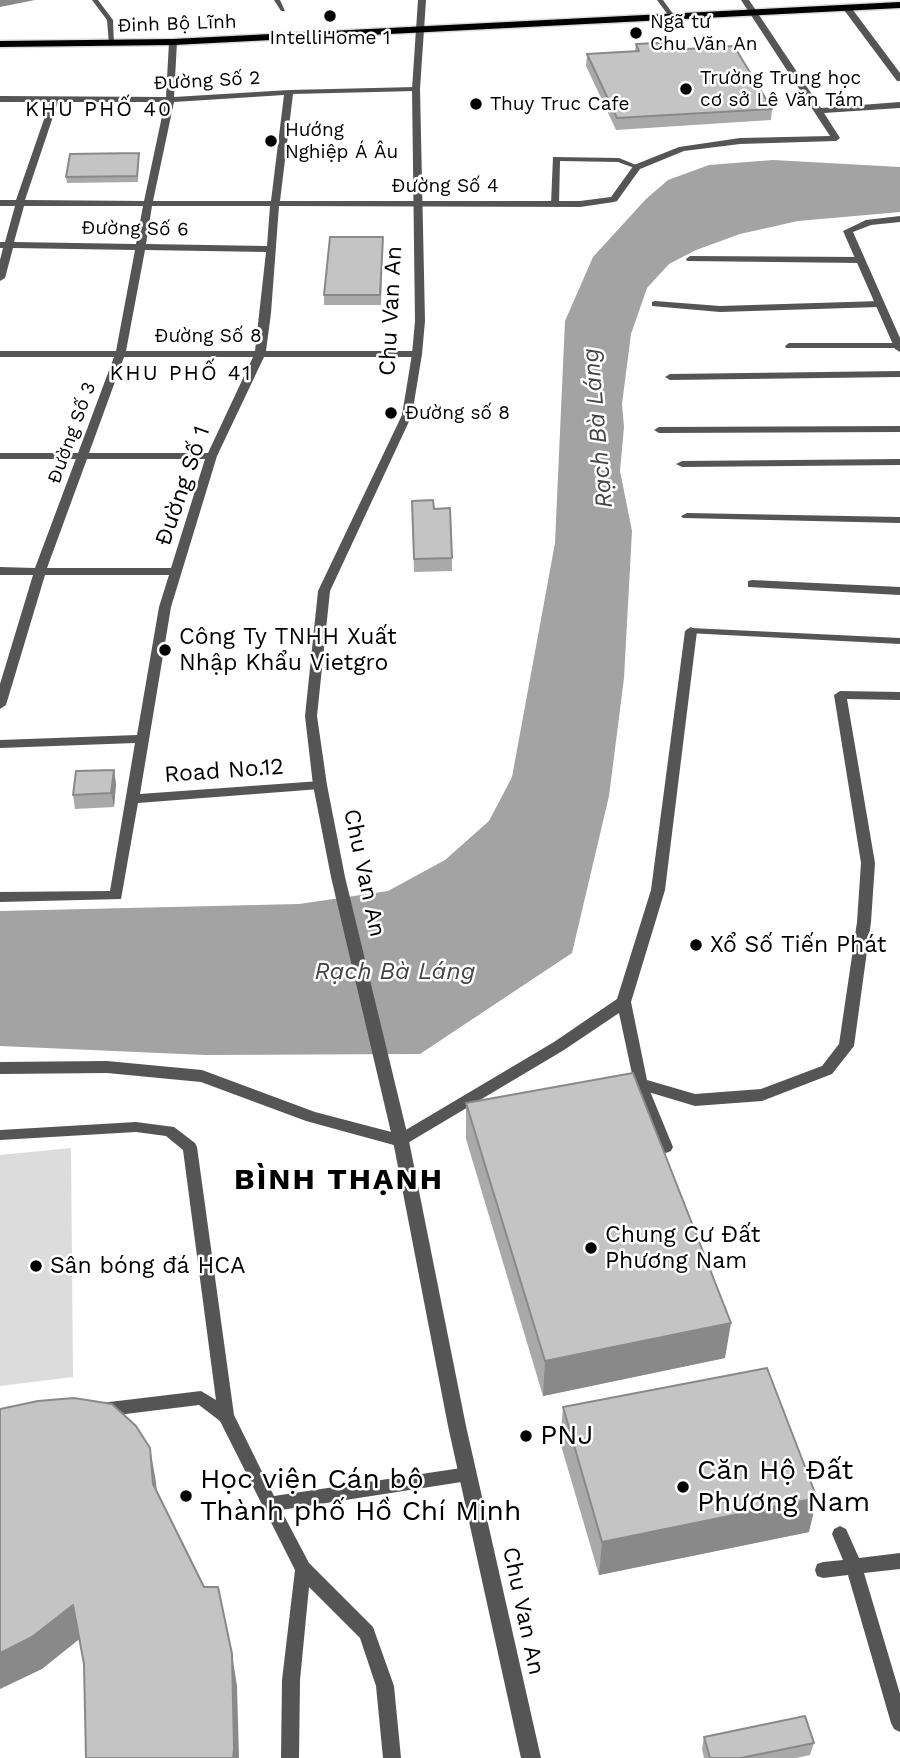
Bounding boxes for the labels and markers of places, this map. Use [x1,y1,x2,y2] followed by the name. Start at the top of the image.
[322,8,338,24] marker: IntelliHome 1
[650,11,757,55] place label: Ngã tư Chu Văn An
[628,25,644,41] marker: Ngã tư Chu Văn An
[270,27,390,49] place label: IntelliHome 1
[700,67,864,111] place label: Trường Trung học cơ sở Lê Văn Tám
[678,81,694,97] marker: Trường Trung học cơ sở Lê Văn Tám
[490,93,629,115] place label: Thuy Truc Cafe
[468,96,484,112] marker: Thuy Truc Cafe
[285,119,398,163] place label: Hướng Nghiệp Á Âu
[263,133,279,149] marker: Hướng Nghiệp Á Âu
[405,402,510,424] place label: Đường số 8
[383,405,399,421] marker: Đường số 8
[179,623,397,677] place label: Công Ty TNHH Xuất Nhập Khẩu Vietgro
[157,642,173,658] marker: Công Ty TNHH Xuất Nhập Khẩu Vietgro
[710,931,886,959] place label: Xổ Số Tiến Phát
[688,937,704,953] marker: Xổ Số Tiến Phát
[605,1221,760,1275] place label: Chung Cư Đất Phương Nam
[583,1240,599,1256] marker: Chung Cư Đất Phương Nam
[50,1252,245,1280] place label: Sân bóng đá HCA
[28,1258,44,1274] marker: Sân bóng đá HCA
[540,1419,593,1453] place label: PNJ
[518,1428,534,1444] marker: PNJ
[697,1454,870,1520] place label: Căn Hộ Đất Phương Nam
[200,1463,521,1529] place label: Học viện Cán bộ Thành phố Hồ Chí Minh
[675,1479,691,1495] marker: Căn Hộ Đất Phương Nam
[178,1488,194,1504] marker: Học viện Cán bộ Thành phố Hồ Chí Minh

